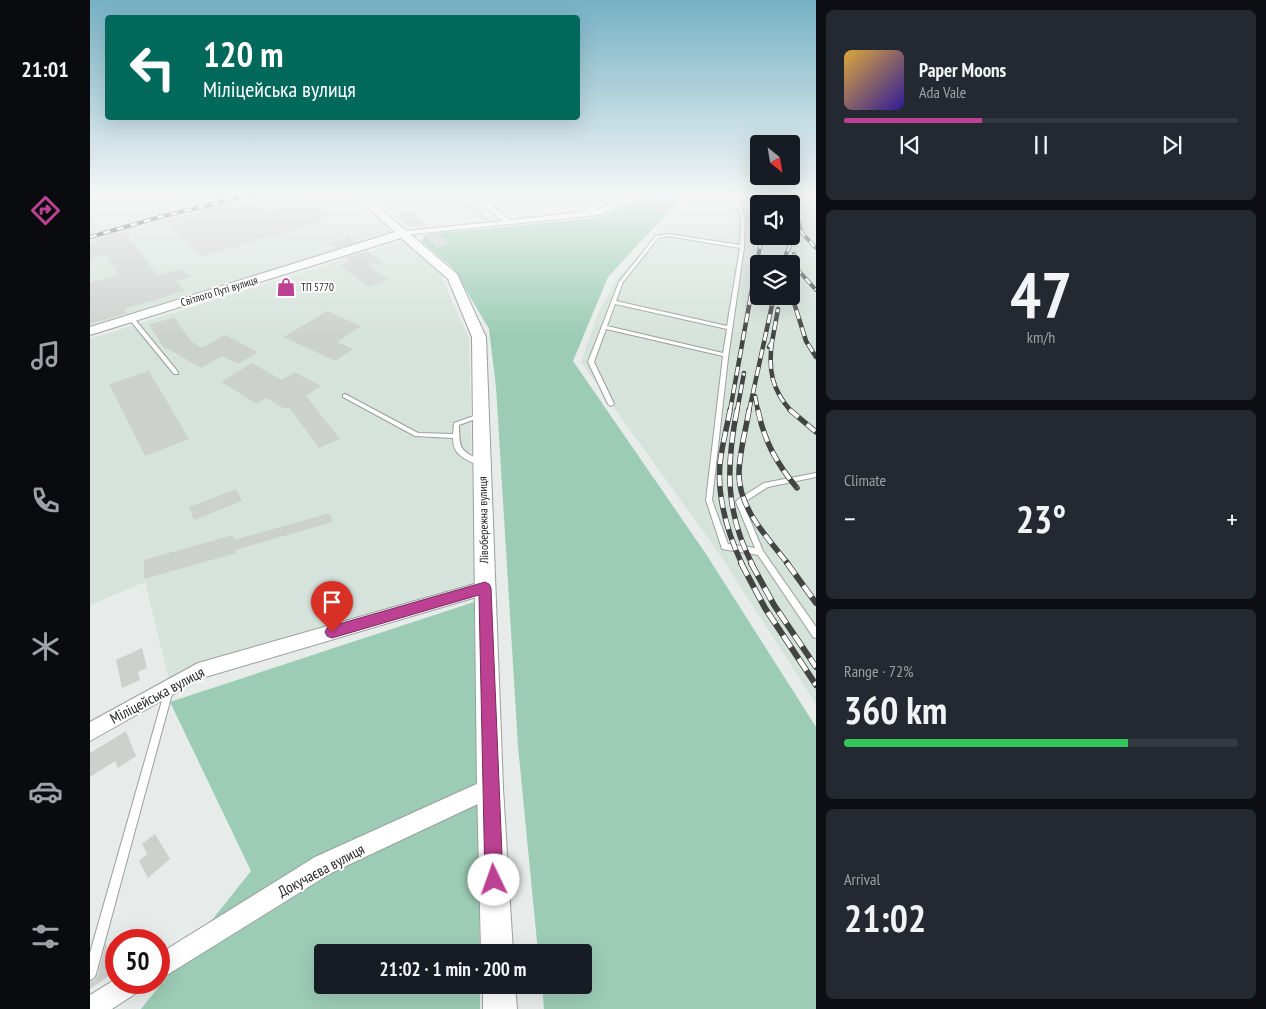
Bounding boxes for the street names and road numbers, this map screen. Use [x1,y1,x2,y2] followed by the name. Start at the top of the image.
[179,273,259,309] street label: Світлого Путі вулиця
[475,476,491,565] street label: Лівобережна вулиця
[107,662,208,728] street label: Міліцейська вулиця
[274,839,368,901] street label: Докучаєва вулиця

